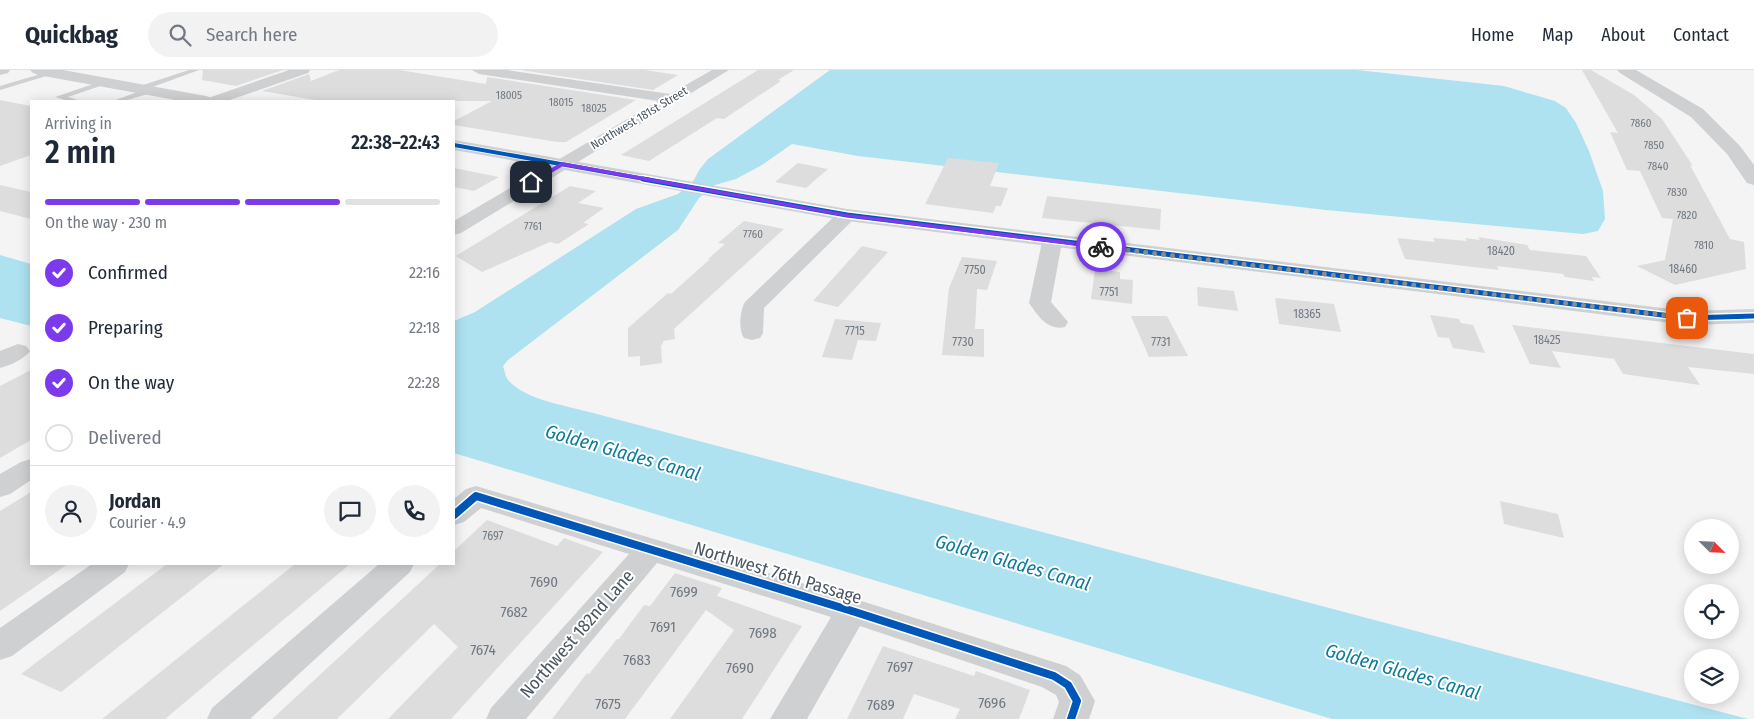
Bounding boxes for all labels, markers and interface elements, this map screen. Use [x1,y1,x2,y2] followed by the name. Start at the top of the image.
[148,12,498,57] search box
[25,21,118,49] text: Quickbag
[166,21,194,49] icon: search
[206,23,297,46] text: Search here
[1471,24,1514,46] text: Home
[1542,24,1573,46] text: Map
[1601,24,1645,46] text: About
[1673,24,1729,46] text: Contact
[588,84,690,152] street label: Northwest 181st Street
[496,89,522,102] house number: 18005
[549,96,573,109] house number: 18015
[581,102,607,115] house number: 18025
[45,114,112,133] text: Arriving in
[1631,117,1652,130] house number: 7860
[351,131,440,154] text: 22:38–22:43
[45,133,116,171] text: 2 min
[1644,139,1665,152] house number: 7850
[1648,160,1669,173] house number: 7840
[510,161,552,203] pin
[517,168,545,196] icon: home
[1667,186,1687,199] house number: 7830
[1677,209,1697,222] house number: 7820
[45,213,167,232] text: On the way · 230 m
[524,220,542,233] house number: 7761
[1076,222,1126,272] courier
[743,228,763,241] house number: 7760
[1087,233,1115,261] icon: bike
[1694,239,1714,252] house number: 7810
[1487,244,1515,258] house number: 18420
[45,259,73,287] icon: check
[88,261,168,284] text: Confirmed
[1669,262,1697,276] house number: 18460
[409,263,440,282] text: 22:16
[964,263,986,277] house number: 7750
[1099,285,1119,299] house number: 7751
[1666,297,1708,339] pin
[1673,304,1701,332] icon: bag
[1293,307,1321,321] house number: 18365
[45,314,73,342] icon: check
[88,316,163,339] text: Preparing
[409,318,440,337] text: 22:18
[845,324,865,338] house number: 7715
[1533,333,1561,347] house number: 18425
[952,335,974,349] house number: 7730
[1151,335,1171,349] house number: 7731
[45,369,73,397] icon: check
[88,371,174,394] text: On the way
[407,373,440,392] text: 22:28
[543,419,703,486] water label: Golden Glades Canal
[88,426,162,449] text: Delivered
[45,485,97,537] button: person
[324,485,376,537] button: chat
[388,485,440,537] button: phone
[109,490,161,513] text: Jordan
[109,513,186,532] text: Courier · 4.9
[1684,519,1739,574] north arrow
[1684,519,1739,704] map controls
[483,529,504,543] house number: 7697
[933,529,1093,596] water label: Golden Glades Canal
[692,537,864,609] street label: Northwest 76th Passage
[515,565,639,703] street label: Northwest 182nd Lane
[530,573,558,591] house number: 7690
[670,583,698,601] house number: 7699
[1684,584,1739,639] button: locate
[500,603,528,621] house number: 7682
[650,618,676,636] house number: 7691
[749,624,777,642] house number: 7698
[1323,638,1483,705] water label: Golden Glades Canal
[470,641,496,659] house number: 7674
[1684,649,1739,704] button: layers
[623,651,651,669] house number: 7683
[887,658,913,676] house number: 7697
[726,659,754,677] house number: 7690
[978,694,1006,712] house number: 7696
[595,695,621,713] house number: 7675
[867,696,895,714] house number: 7689

